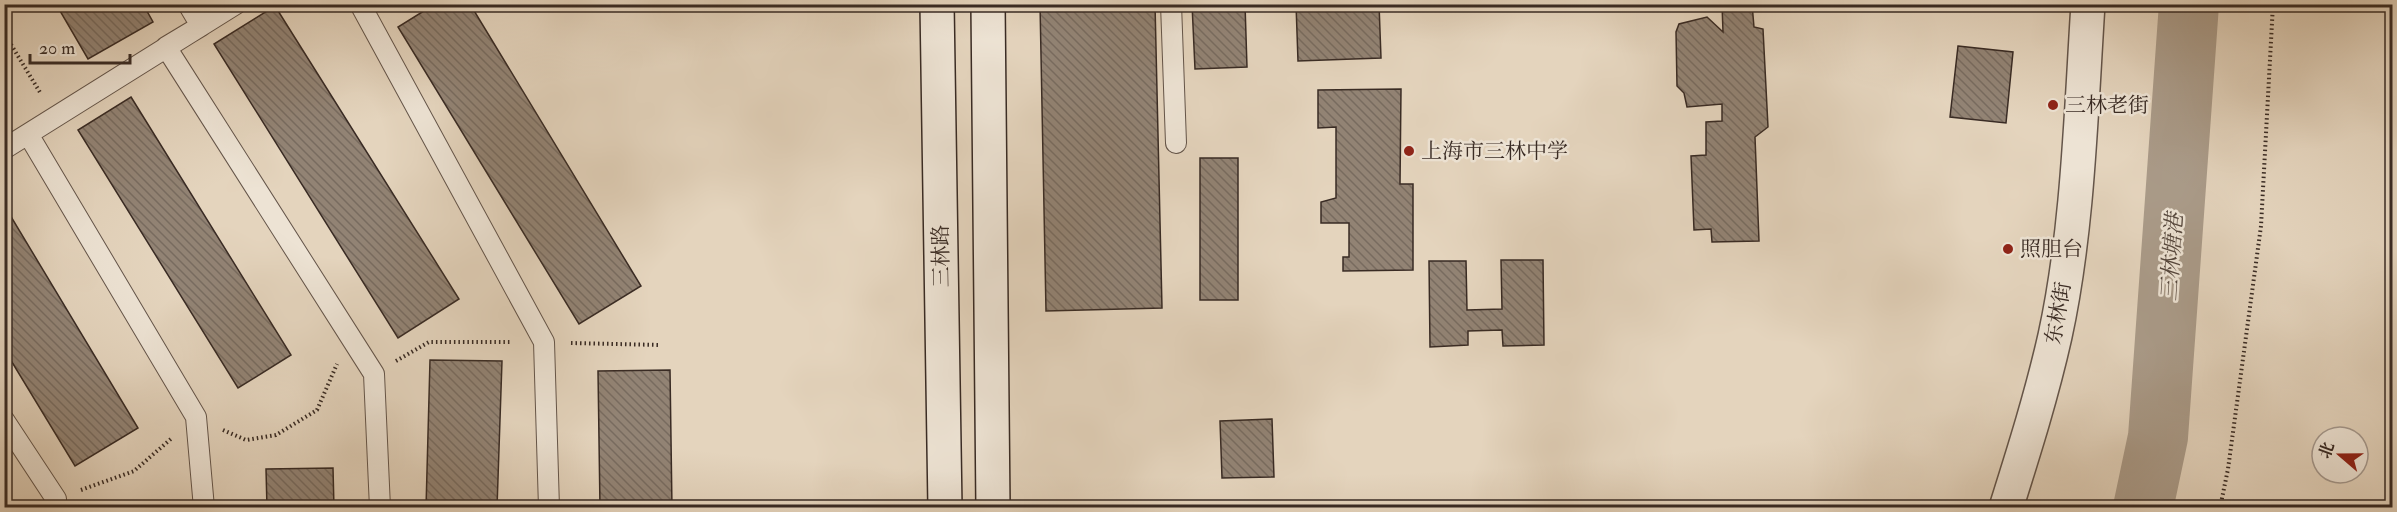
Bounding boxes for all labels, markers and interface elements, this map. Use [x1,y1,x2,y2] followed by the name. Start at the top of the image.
[30,27,130,65] scale bar
[39,37,75,60] text: 20 m
[2065,92,2149,119] place label: 三林老街
[2046,98,2060,112] marker: 三林老街
[1421,138,1568,165] place label: 上海市三林中学
[1402,144,1416,158] marker: 上海市三林中学
[2155,209,2189,302] water label: 三林塘港
[927,224,956,288] street label: 三林路
[2020,236,2083,263] place label: 照胆台
[2001,242,2015,256] marker: 照胆台
[2040,280,2077,346] street label: 东林街
[2310,425,2370,485] north arrow
[2315,439,2339,461] text: 北

